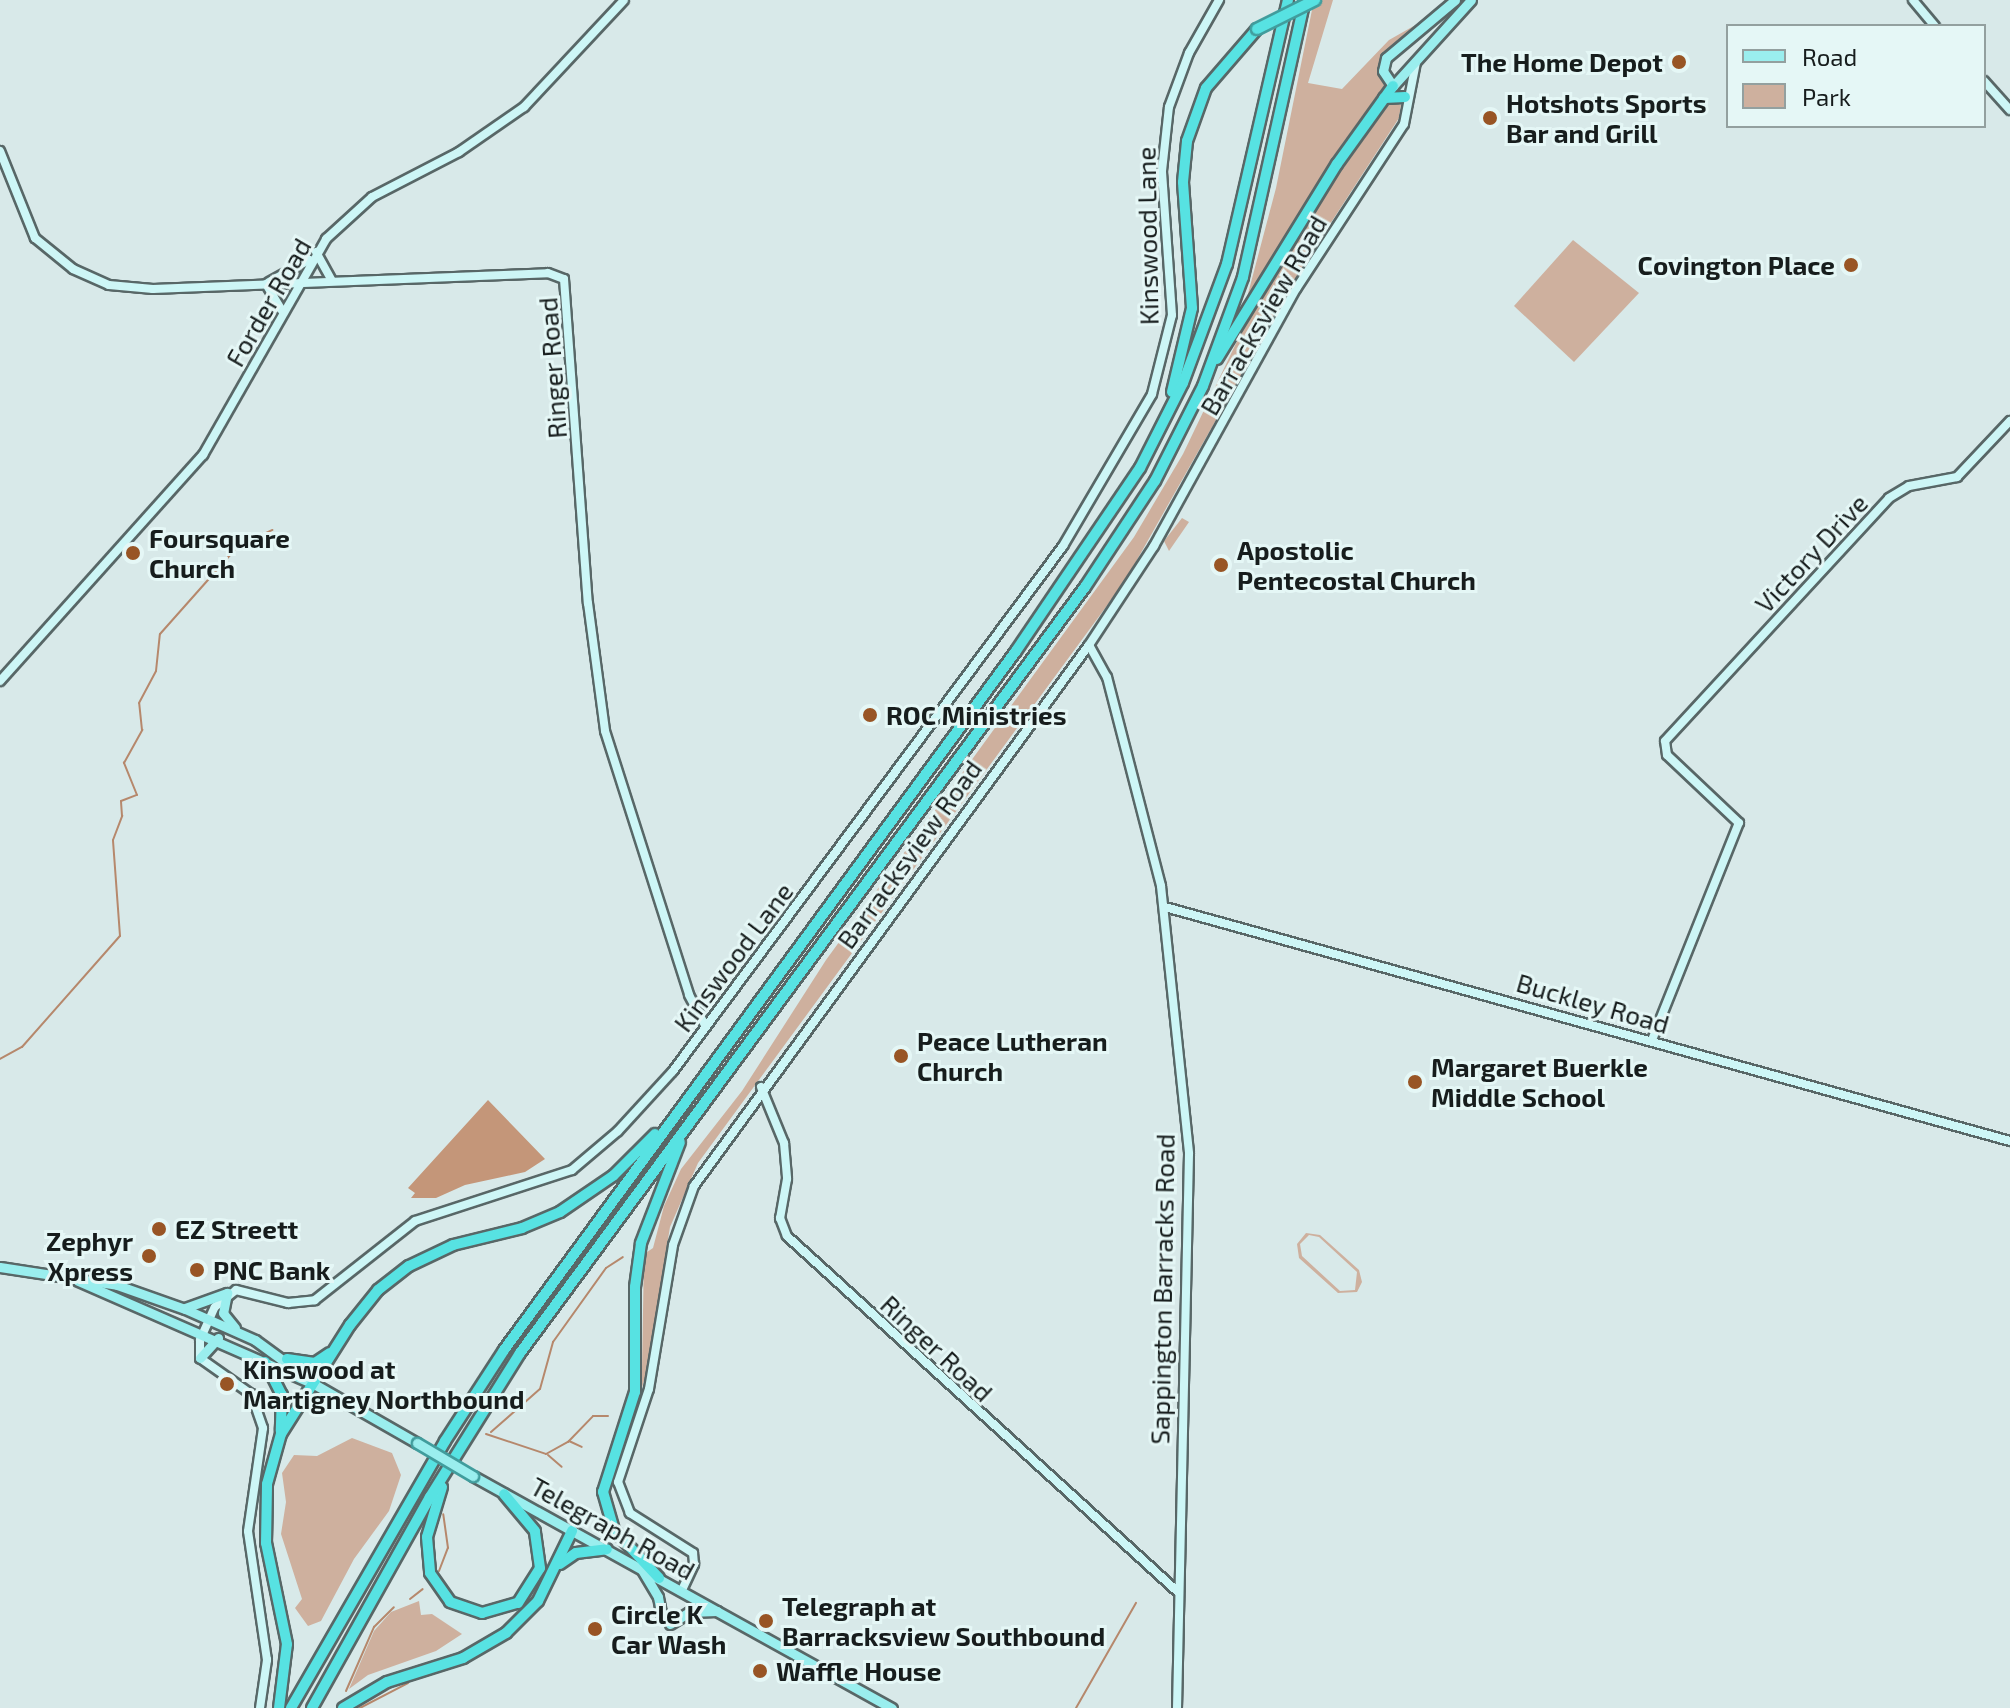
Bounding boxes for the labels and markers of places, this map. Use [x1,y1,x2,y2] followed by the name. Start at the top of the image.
[1461,46,1663,78] place label: The Home Depot
[1670,53,1688,71] marker: The Home Depot
[1506,87,1706,148] place label: Hotshots Sports Bar and Grill
[1481,109,1499,127] marker: Hotshots Sports Bar and Grill
[1638,249,1835,281] place label: Covington Place
[1842,256,1860,274] marker: Covington Place
[149,522,290,584] place label: Foursquare Church
[1237,534,1477,596] place label: Apostolic Pentecostal Church
[124,544,142,562] marker: Foursquare Church
[1212,556,1230,574] marker: Apostolic Pentecostal Church
[886,699,1067,731] place label: ROC Ministries
[861,706,879,724] marker: ROC Ministries
[917,1025,1108,1086] place label: Peace Lutheran Church
[892,1047,910,1065] marker: Peace Lutheran Church
[1431,1051,1648,1112] place label: Margaret Buerkle Middle School
[1406,1073,1424,1091] marker: Margaret Buerkle Middle School
[175,1213,298,1245] place label: EZ Streett
[150,1220,168,1238] marker: EZ Streett
[46,1225,133,1286] place label: Zephyr Xpress
[140,1247,158,1265] marker: Zephyr Xpress
[213,1254,330,1286] place label: PNC Bank
[188,1261,206,1279] marker: PNC Bank
[243,1353,525,1414] place label: Kinswood at Martigney Northbound
[218,1375,236,1393] marker: Kinswood at Martigney Northbound
[782,1590,1106,1652] place label: Telegraph at Barracksview Southbound
[611,1598,727,1660] place label: Circle K Car Wash
[757,1612,775,1630] marker: Telegraph at Barracksview Southbound
[586,1620,604,1638] marker: Circle K Car Wash
[776,1655,941,1687] place label: Waffle House
[751,1662,769,1680] marker: Waffle House

